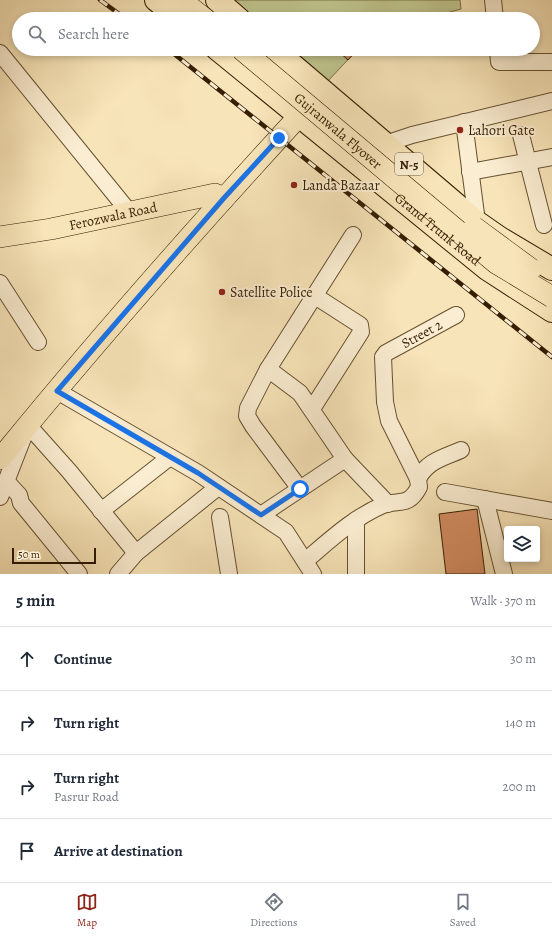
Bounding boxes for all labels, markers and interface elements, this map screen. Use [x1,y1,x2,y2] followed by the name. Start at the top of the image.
[12,12,540,56] search box
[26,23,48,45] icon: search
[58,24,129,44] text: Search here
[290,89,386,174] street label: Gujranwala Flyover
[468,121,535,140] place label: Lahori Gate
[455,125,465,135] marker: Lahori Gate
[270,129,288,147] route end
[395,153,423,175] road number: N-5
[302,176,380,195] place label: Landa Bazaar
[289,180,299,190] marker: Landa Bazaar
[391,189,485,270] street label: Grand Trunk Road
[67,198,159,235] street label: Ferozwala Road
[230,283,312,302] place label: Satellite Police
[217,287,227,297] marker: Satellite Police
[398,315,446,353] street label: Street 2
[291,480,309,498] route start
[504,526,540,562] map controls
[504,526,540,562] button: layers
[12,546,96,565] scale bar
[18,547,40,562] text: 50 m
[16,589,55,612] text: 5 min
[470,592,536,609] text: Walk · 370 m
[16,648,38,670] icon: ahead
[54,649,112,669] text: Continue
[510,650,536,667] text: 30 m
[16,712,38,734] icon: right
[54,713,119,733] text: Turn right
[505,714,536,731] text: 140 m
[54,768,119,788] text: Turn right
[16,776,38,798] icon: right
[503,778,536,795] text: 200 m
[54,788,119,805] text: Pasrur Road
[16,840,38,862] icon: arrive
[54,841,183,861] text: Arrive at destination
[76,891,98,930] tab: Map
[250,891,298,930] tab: Directions
[450,891,476,930] tab: Saved

